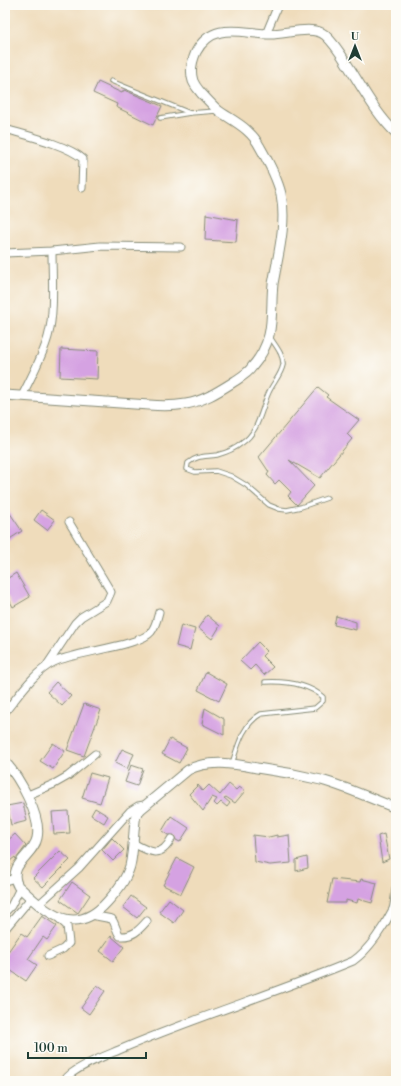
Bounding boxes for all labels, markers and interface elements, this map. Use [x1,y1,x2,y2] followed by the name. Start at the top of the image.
[335,26,375,66] north arrow
[351,30,360,44] text: U
[28,1034,146,1060] scale bar
[34,1041,68,1056] text: 100 m

